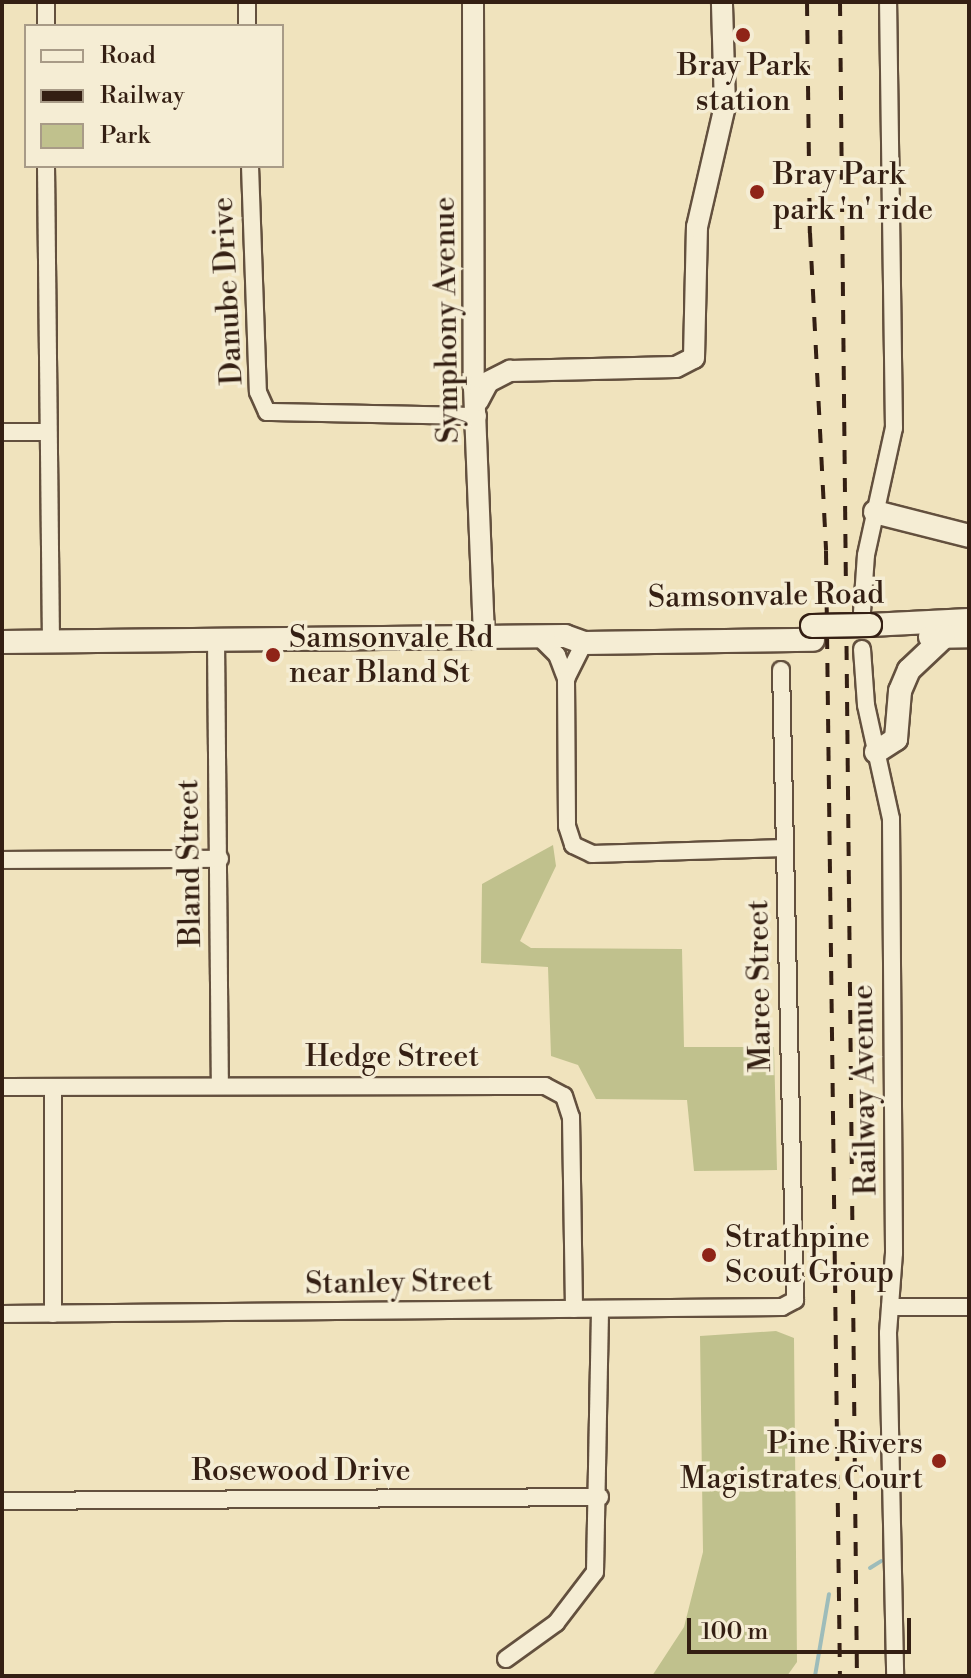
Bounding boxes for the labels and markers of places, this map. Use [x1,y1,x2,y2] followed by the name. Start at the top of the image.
[734,26,752,44] marker: Bray Park station
[677,48,809,118] place label: Bray Park station
[773,157,933,228] place label: Bray Park park 'n' ride
[748,183,766,201] marker: Bray Park park 'n' ride
[289,620,493,690] place label: Samsonvale Rd near Bland St
[264,646,282,664] marker: Samsonvale Rd near Bland St
[725,1220,894,1290] place label: Strathpine Scout Group
[700,1246,718,1264] marker: Strathpine Scout Group
[680,1426,923,1496] place label: Pine Rivers Magistrates Court
[930,1452,948,1470] marker: Pine Rivers Magistrates Court

